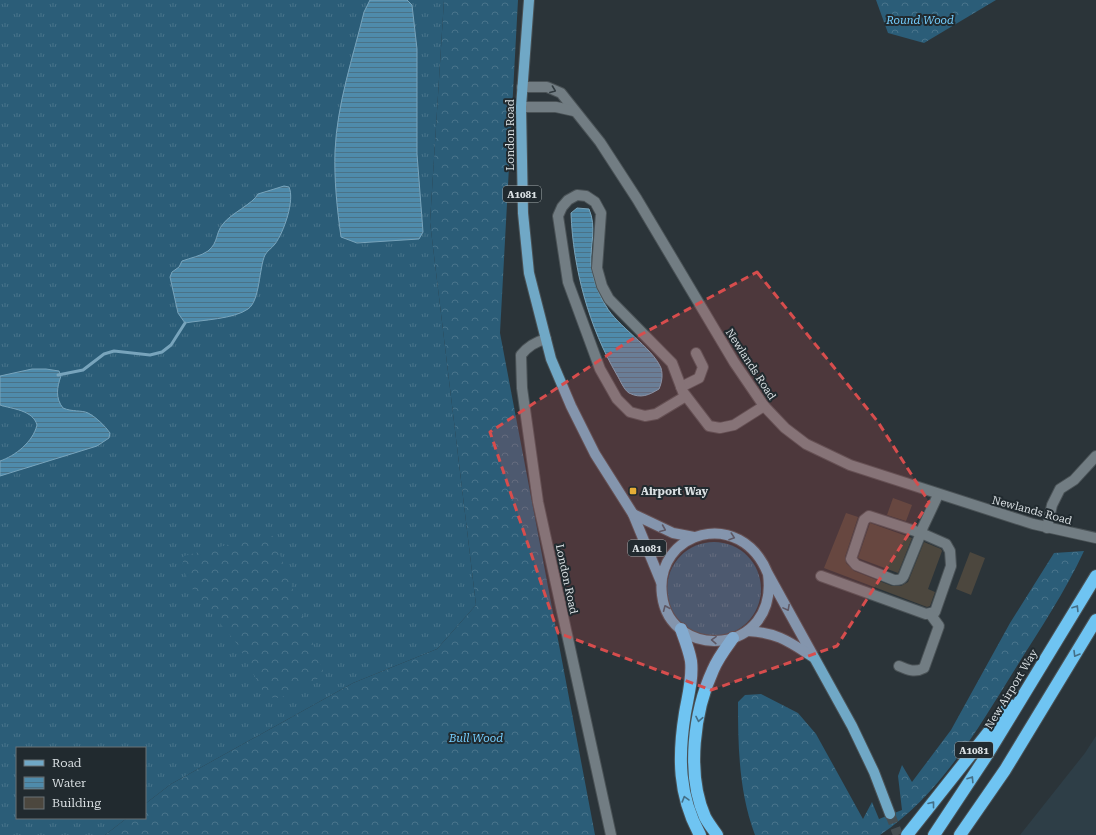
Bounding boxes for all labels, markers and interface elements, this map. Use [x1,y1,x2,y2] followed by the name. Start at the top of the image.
[885,14,954,27] park label: Round Wood
[550,85,557,93] one-way arrow
[504,99,517,171] street label: London Road
[503,186,541,202] road number: A1081
[723,326,778,402] street label: Newlands Road
[641,485,709,498] place label: Airport Way
[628,486,638,496] marker: Airport Way
[990,494,1073,527] street label: Newlands Road
[659,524,666,532] one-way arrow
[729,532,736,541] one-way arrow
[628,540,666,556] road number: A1081
[553,543,580,615] street label: London Road
[783,603,790,611] one-way arrow
[663,604,671,612] one-way arrow
[1072,605,1079,612] one-way arrow
[711,636,717,644] one-way arrow
[983,647,1041,731] street label: New Airport Way
[1074,650,1081,657] one-way arrow
[695,716,704,722] one-way arrow
[448,732,503,745] park label: Bull Wood
[955,742,993,758] road number: A1081
[16,747,146,819] legend
[52,756,82,770] text: Road
[52,776,86,790] text: Water
[966,776,974,783] one-way arrow
[52,796,101,810] text: Building
[681,796,690,803] one-way arrow
[927,802,934,809] one-way arrow

